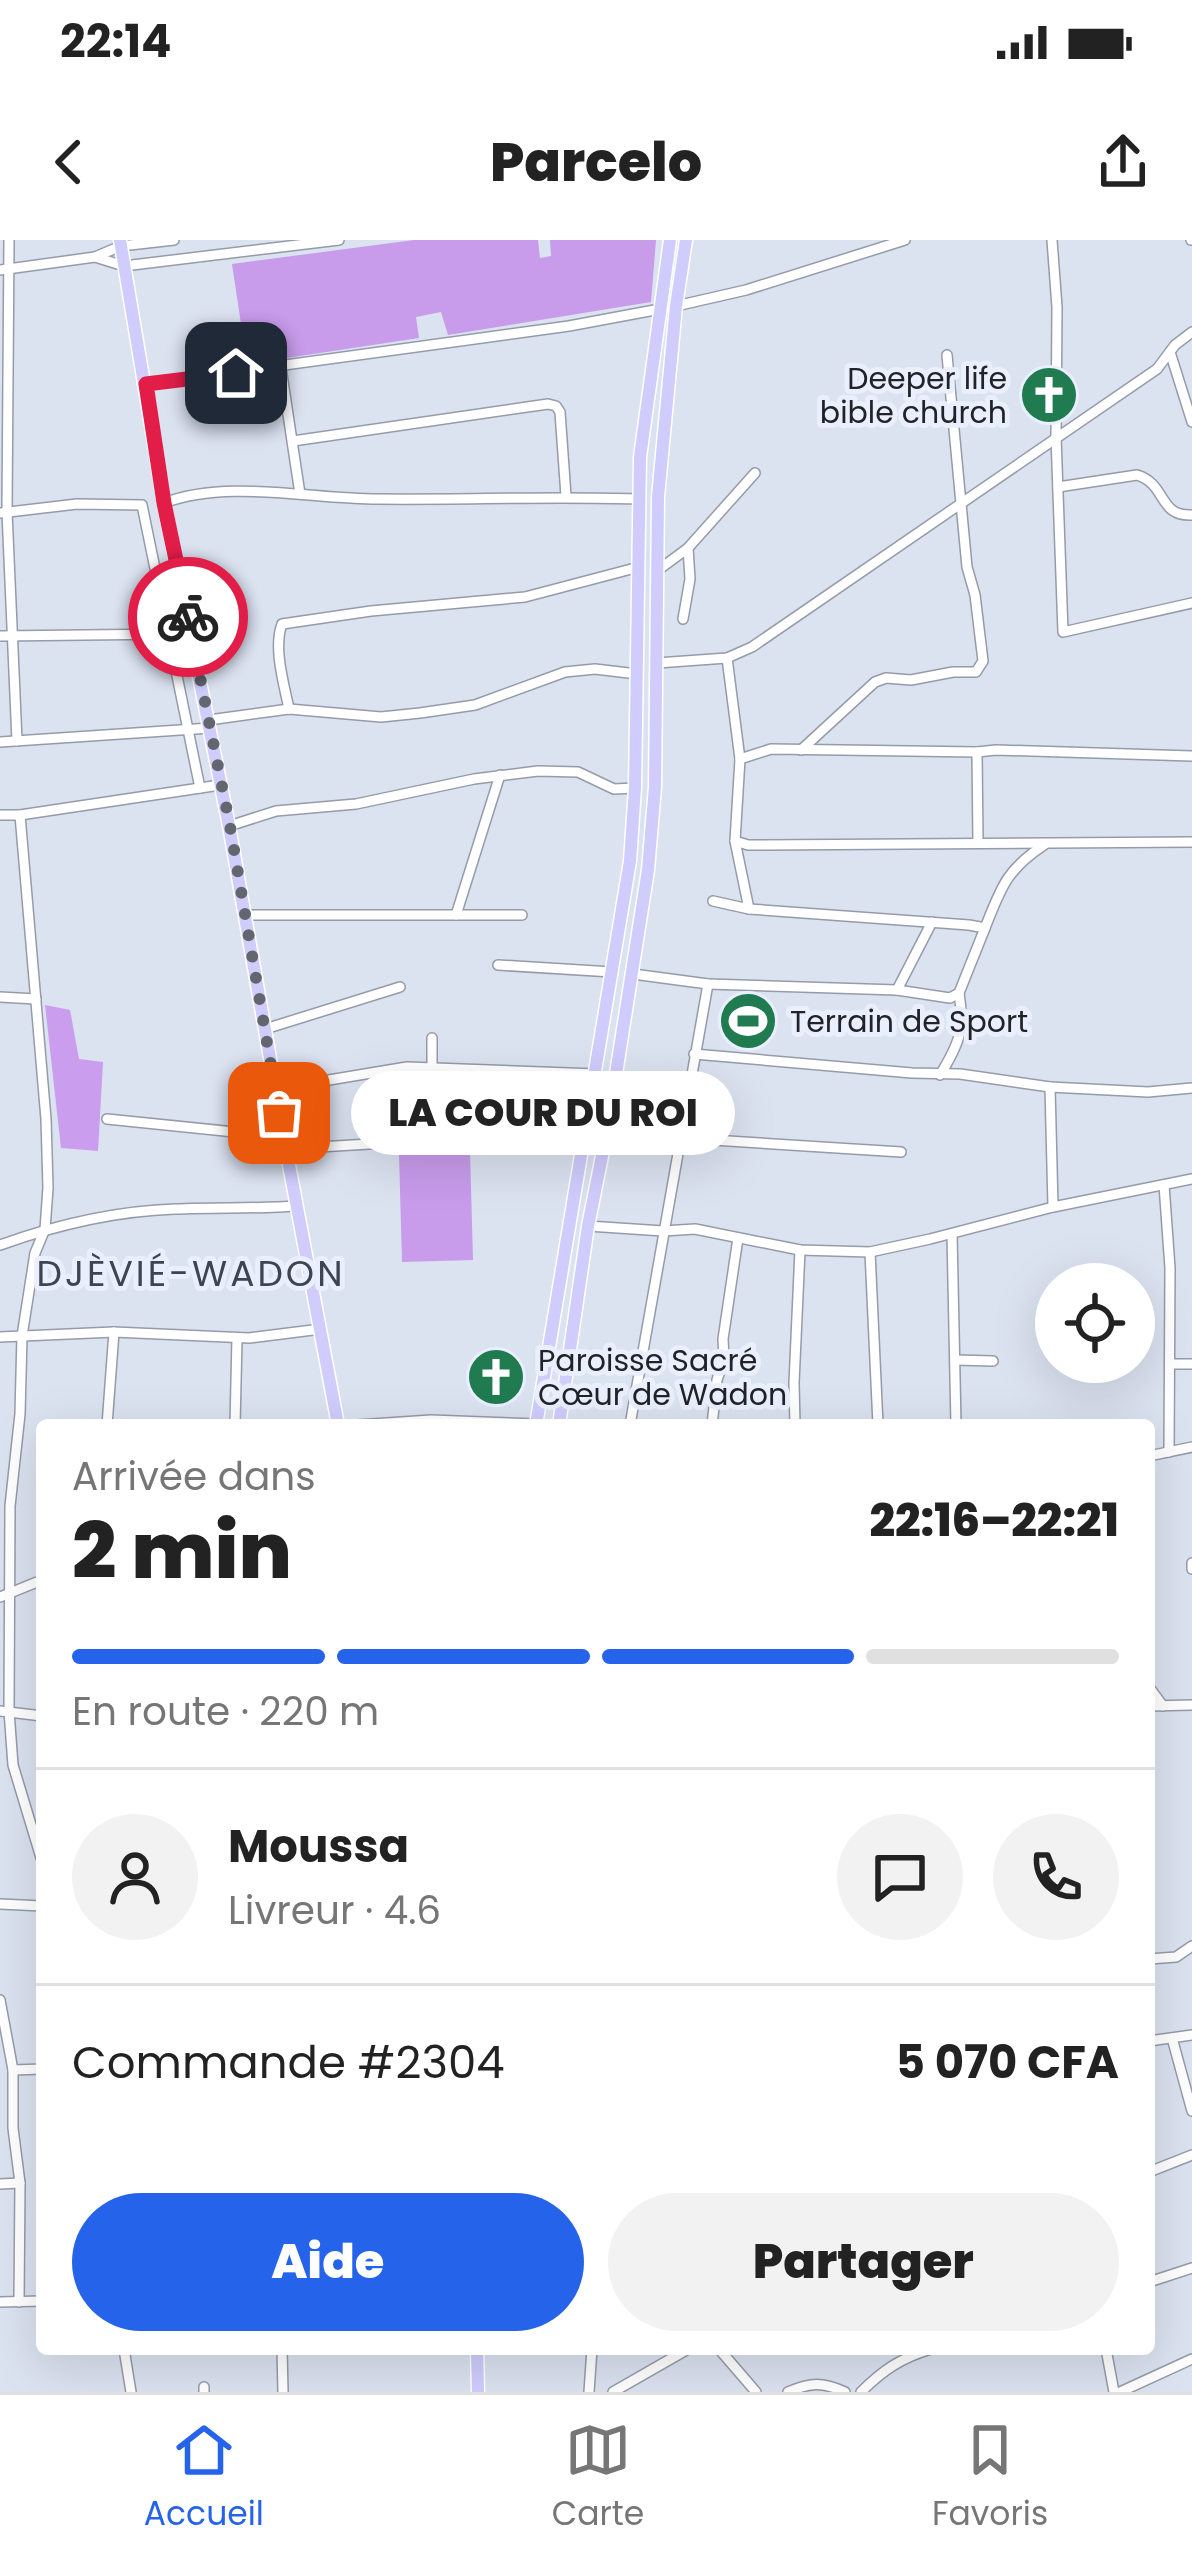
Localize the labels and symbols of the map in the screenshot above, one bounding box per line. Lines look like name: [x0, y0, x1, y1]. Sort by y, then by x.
pin: [185, 322, 287, 424]
place label: Deeper life bible church: [820, 357, 1007, 434]
church icon: Deeper life bible church: [1018, 364, 1080, 426]
courier: [128, 557, 248, 677]
sports icon: Terrain de Sport: [717, 990, 779, 1052]
place label: Terrain de Sport: [790, 1000, 1028, 1043]
pin: [228, 1062, 330, 1164]
callout: LA COUR DU ROI: [351, 1071, 735, 1155]
district label: DJÈVIÉ-WADON: [37, 1248, 345, 1299]
place label: Paroisse Sacré Cœur de Wadon: [538, 1339, 787, 1416]
church icon: Paroisse Sacré Cœur de Wadon: [465, 1346, 527, 1408]

